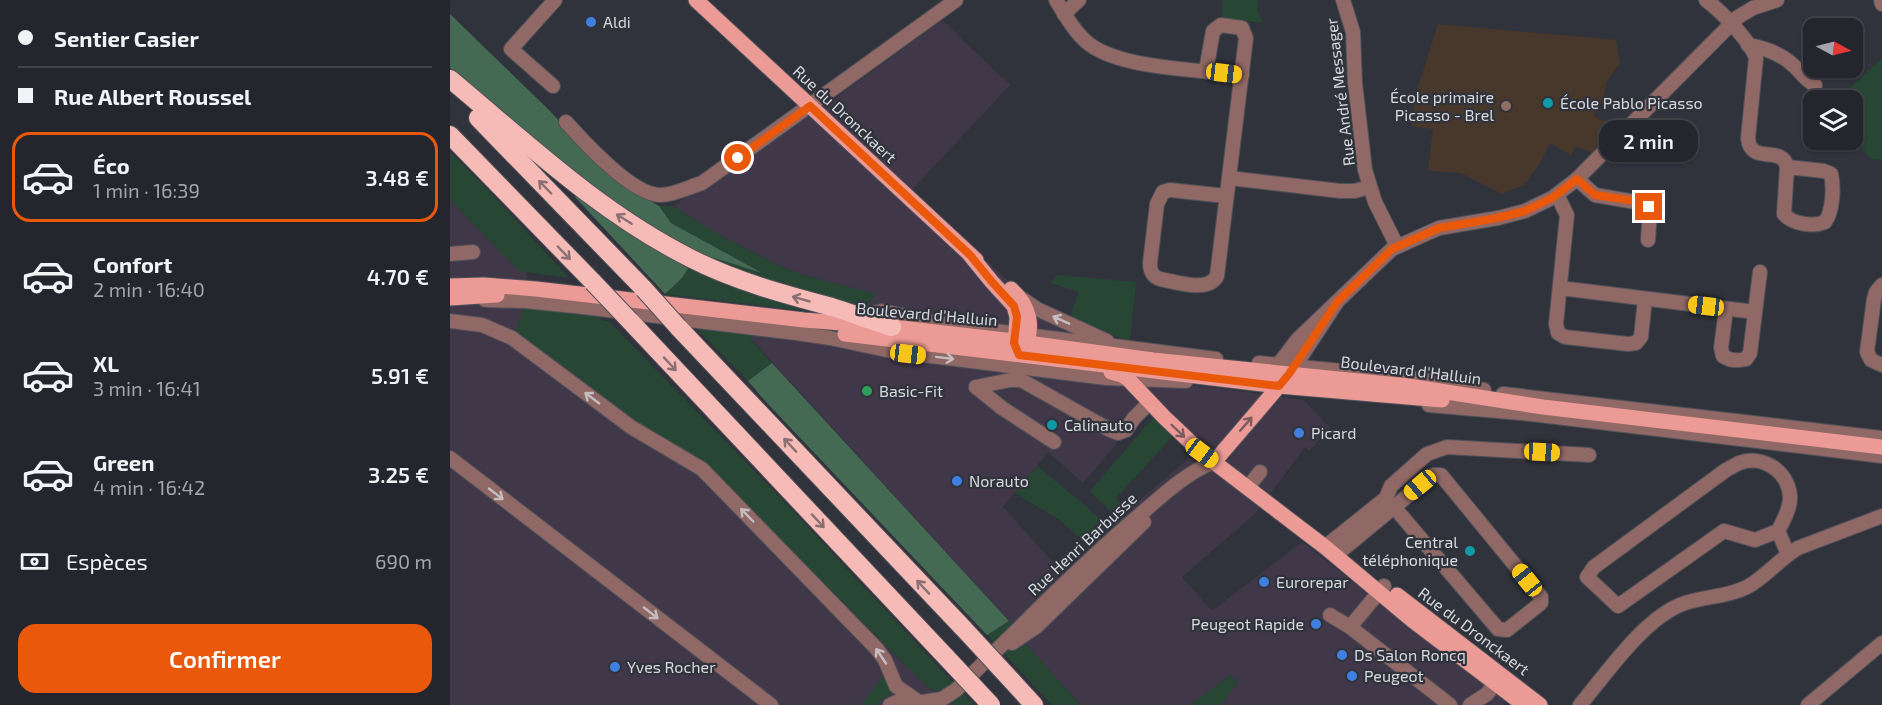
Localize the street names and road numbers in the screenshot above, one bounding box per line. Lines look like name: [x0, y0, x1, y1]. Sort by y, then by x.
street label: Rue André Messager: [1321, 16, 1358, 167]
street label: Rue du Dronckaert: [790, 61, 901, 166]
street label: Boulevard d'Halluin: [856, 298, 998, 329]
street label: Boulevard d'Halluin: [1340, 351, 1482, 388]
street label: Rue Henri Barbusse: [1023, 488, 1140, 599]
street label: Rue du Dronckaert: [1415, 583, 1534, 679]

